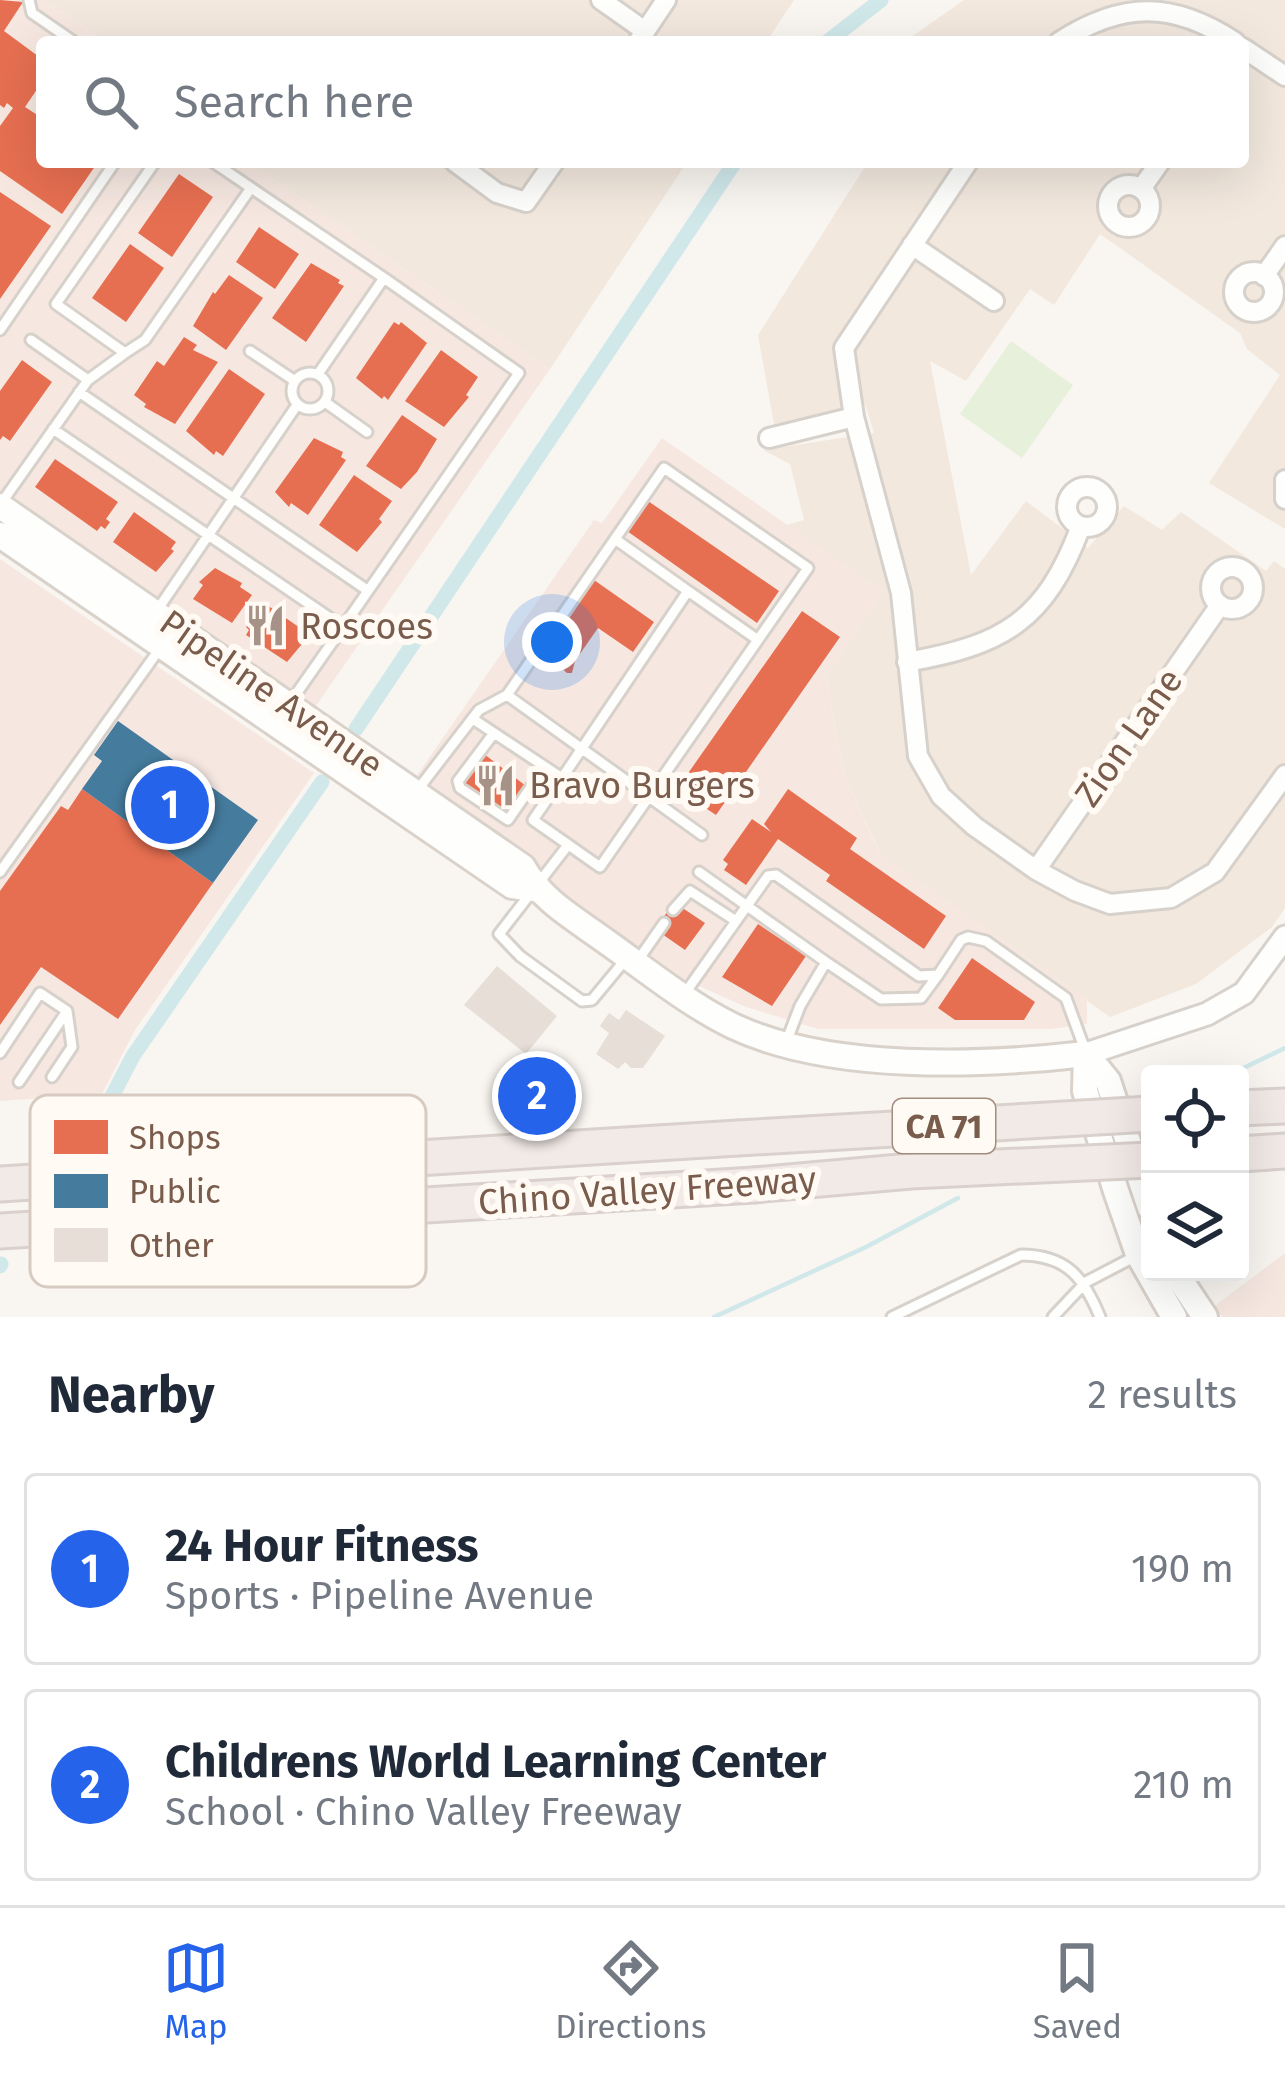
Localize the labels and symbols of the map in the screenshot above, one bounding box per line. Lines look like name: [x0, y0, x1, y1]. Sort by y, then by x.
street label: Pipeline Avenue: [151, 601, 392, 787]
restaurant icon: Roscoes: [243, 603, 289, 649]
place label: Roscoes: [300, 605, 433, 649]
your location: [522, 612, 582, 672]
street label: Zion Lane: [1065, 660, 1192, 815]
pin: 1: [131, 760, 209, 850]
restaurant icon: Bravo Burgers: [472, 762, 518, 808]
place label: Bravo Burgers: [529, 764, 755, 808]
pin: 2: [498, 1051, 576, 1141]
legend: [30, 1095, 426, 1287]
road number: CA 71: [893, 1099, 995, 1153]
text: Shops: [129, 1118, 221, 1158]
street label: Chino Valley Freeway: [477, 1157, 818, 1225]
text: Public: [129, 1172, 221, 1212]
text: Other: [129, 1226, 214, 1266]

